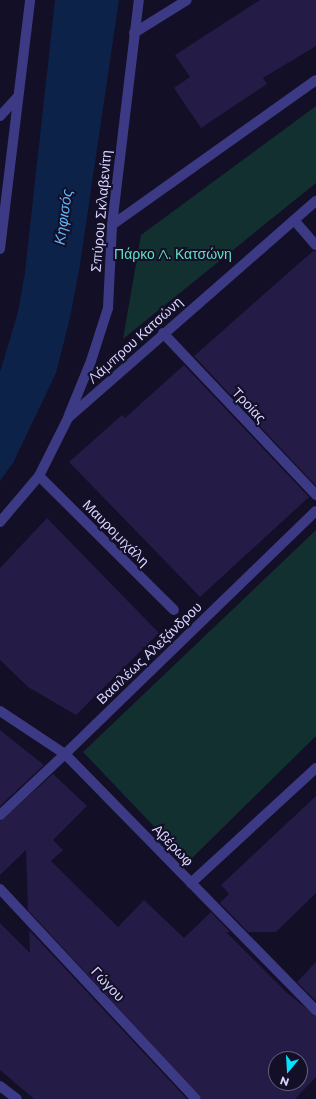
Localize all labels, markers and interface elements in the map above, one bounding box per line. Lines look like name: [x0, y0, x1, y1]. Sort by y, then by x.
street label: Σπύρου Σκλαβενίτη: [87, 149, 115, 273]
water label: Κηφισός: [50, 188, 76, 246]
park label: Πάρκο Λ. Κατσώνη: [114, 246, 232, 262]
street label: Λάμπρου Κατσώνη: [84, 293, 186, 387]
street label: Τροίας: [228, 384, 270, 426]
street label: Μαυρομιχάλη: [79, 496, 153, 570]
street label: Βασιλέως Αλεξάνδρου: [93, 598, 205, 708]
street label: Αβέρωφ: [149, 821, 197, 869]
street label: Γώγου: [88, 963, 128, 1005]
north arrow: [268, 1051, 308, 1091]
text: N: [278, 1073, 291, 1089]

